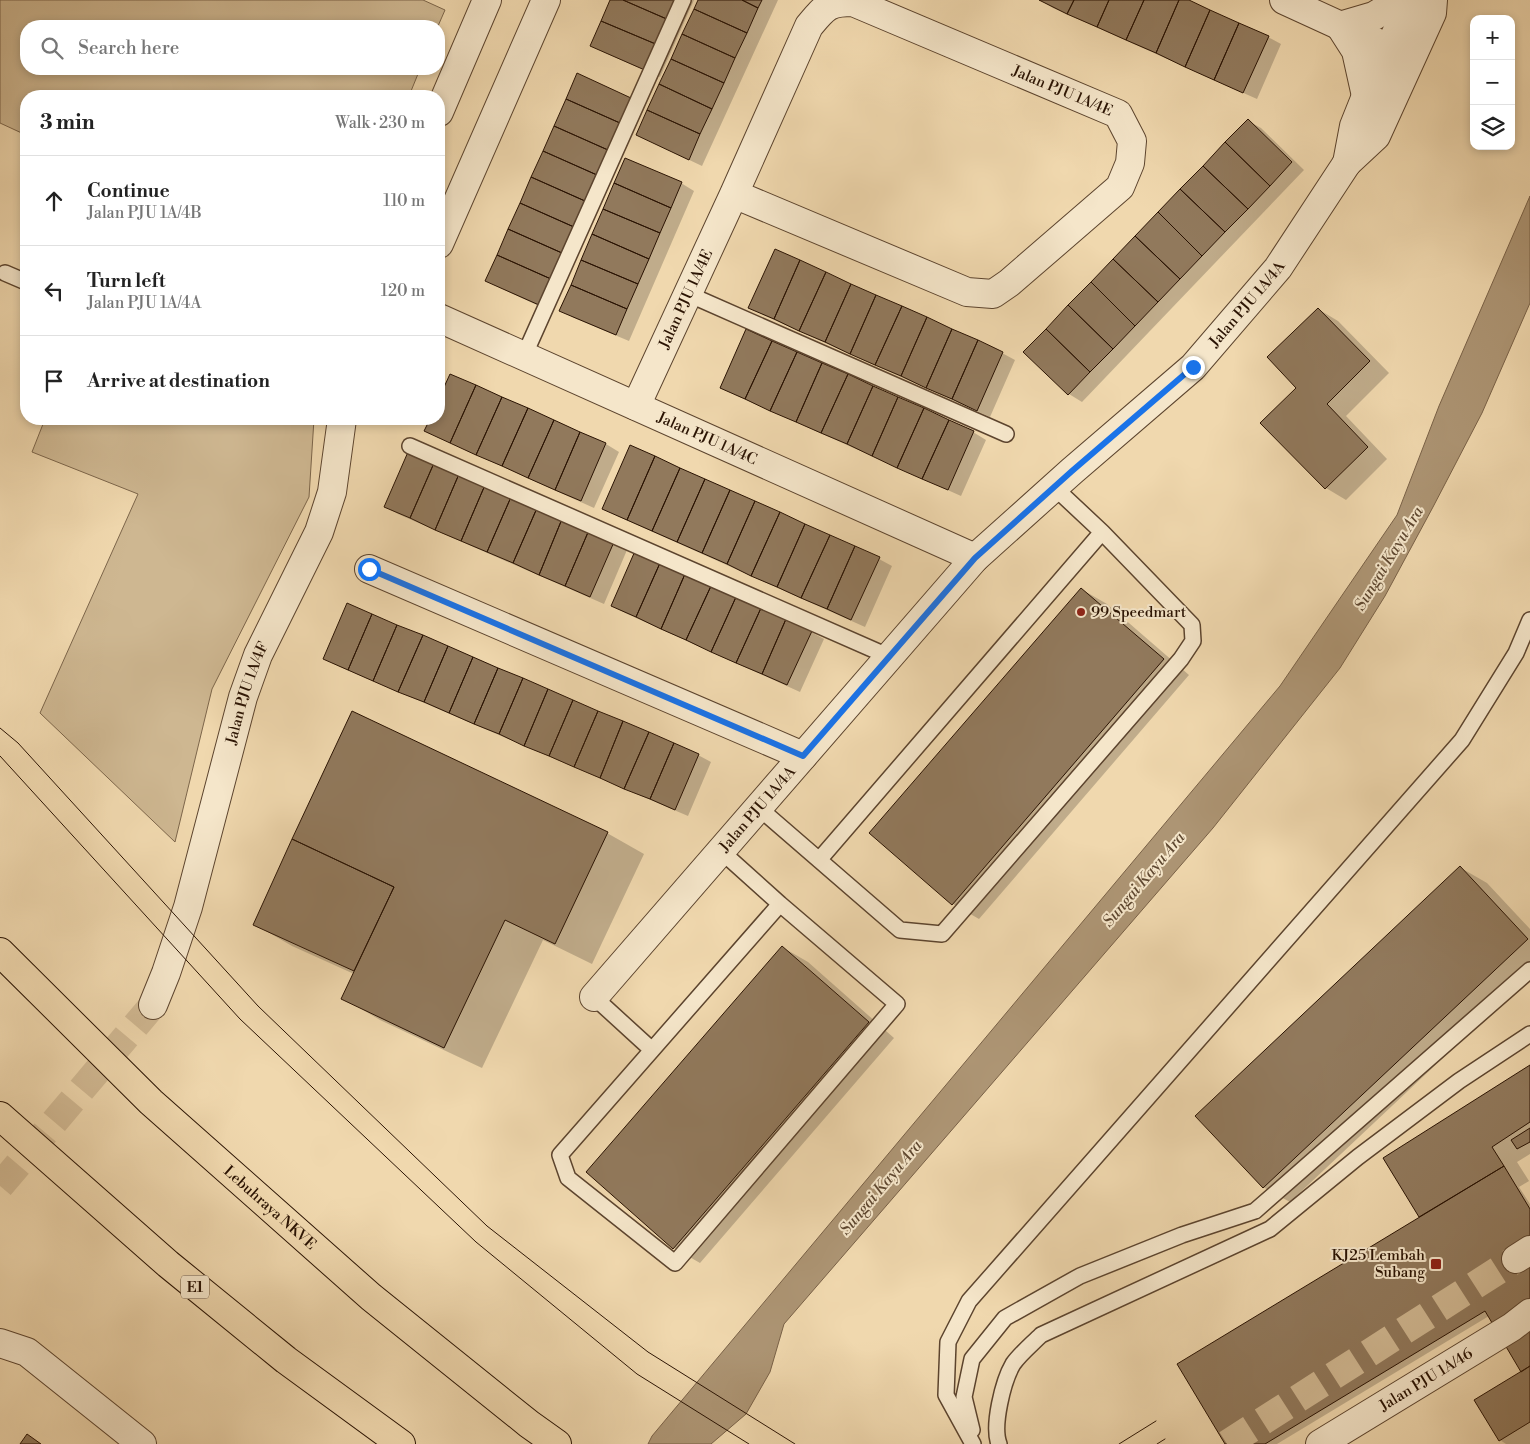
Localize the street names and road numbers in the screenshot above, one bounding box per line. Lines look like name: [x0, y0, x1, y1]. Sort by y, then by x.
street label: Jalan PJU 1A/4E: [1008, 61, 1116, 121]
street label: Jalan PJU 1A/4E: [654, 246, 717, 353]
street label: Jalan PJU 1A/4A: [1205, 257, 1290, 352]
street label: Jalan PJU 1A/4C: [653, 408, 760, 469]
street label: Jalan PJU 1A/4F: [222, 639, 273, 748]
street label: Jalan PJU 1A/4A: [715, 762, 800, 857]
street label: Lebuhraya NKVE: [220, 1162, 320, 1254]
road number: E1: [181, 1275, 209, 1298]
street label: Jalan PJU 1A/46: [1375, 1344, 1476, 1416]

